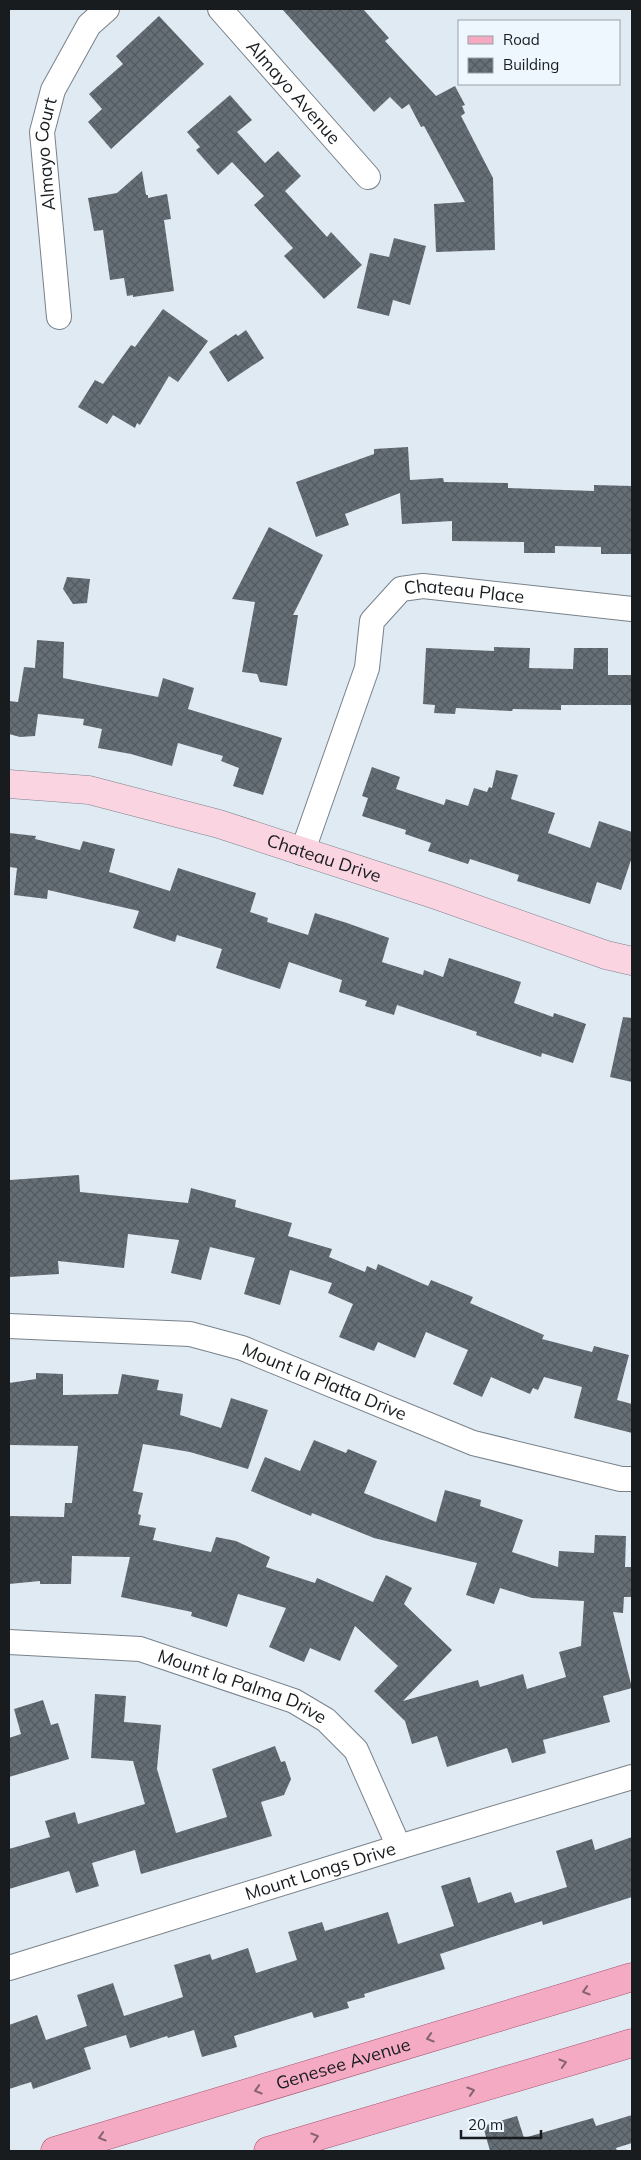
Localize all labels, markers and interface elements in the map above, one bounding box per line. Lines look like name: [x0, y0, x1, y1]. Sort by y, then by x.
legend: [458, 20, 621, 85]
text: Road: [503, 30, 540, 49]
street label: Almayo Avenue: [242, 35, 346, 149]
text: Building: [503, 55, 559, 74]
street label: Almayo Court: [30, 95, 62, 212]
street label: Chateau Place: [402, 574, 525, 608]
street label: Chateau Drive: [264, 828, 384, 887]
street label: Mount la Platta Drive: [239, 1337, 410, 1425]
street label: Mount la Palma Drive: [155, 1644, 331, 1729]
street label: Mount Longs Drive: [242, 1837, 398, 1905]
one-way arrow: [582, 1985, 590, 1995]
street label: Genesee Avenue: [273, 2032, 413, 2095]
one-way arrow: [426, 2032, 435, 2042]
one-way arrow: [558, 2059, 566, 2069]
one-way arrow: [254, 2084, 262, 2094]
one-way arrow: [466, 2086, 474, 2096]
scale bar: [461, 2108, 541, 2140]
text: 20 m: [468, 2115, 503, 2134]
one-way arrow: [98, 2131, 107, 2141]
one-way arrow: [310, 2133, 319, 2143]

